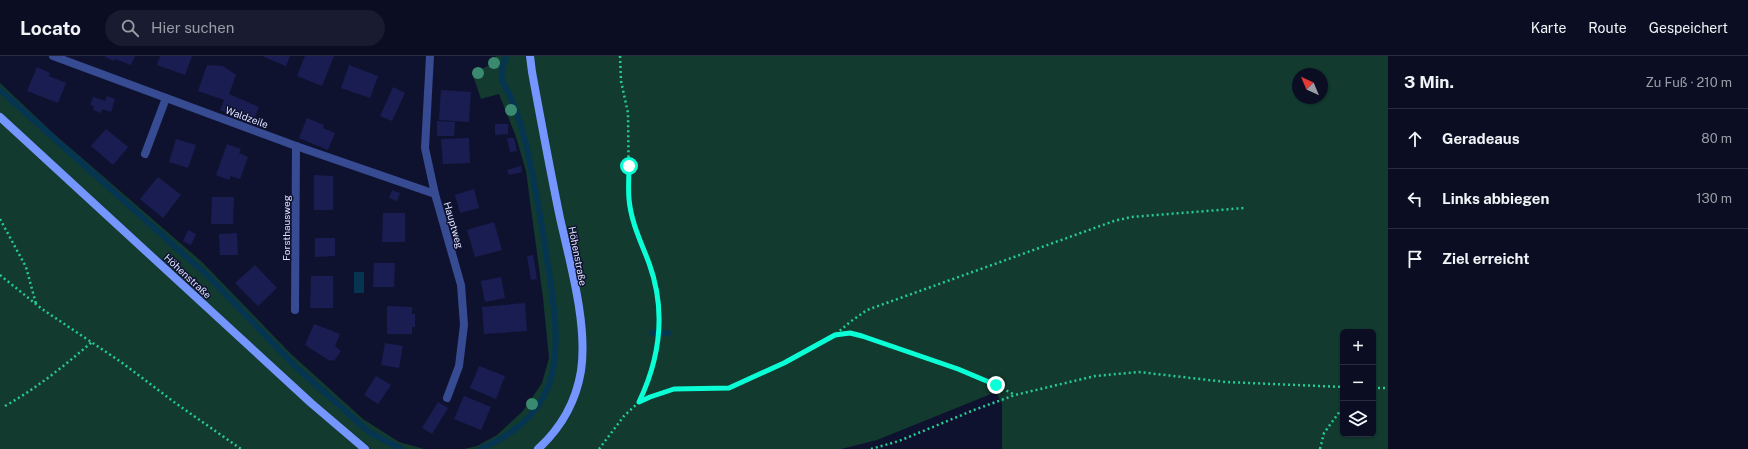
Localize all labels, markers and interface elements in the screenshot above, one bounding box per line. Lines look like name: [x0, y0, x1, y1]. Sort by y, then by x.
search box: [105, 10, 385, 46]
text: Locato: [20, 17, 81, 39]
icon: search: [119, 17, 141, 39]
text: Hier suchen: [151, 19, 234, 36]
text: Karte: [1531, 20, 1566, 36]
text: Route: [1588, 20, 1627, 36]
text: Gespeichert: [1649, 20, 1728, 36]
north arrow: [1292, 68, 1328, 104]
text: 3 Min.: [1404, 72, 1454, 92]
text: Zu Fuß · 210 m: [1646, 75, 1732, 90]
street label: Waldzeile: [224, 104, 270, 130]
icon: ahead: [1404, 128, 1426, 150]
text: Geradeaus: [1442, 130, 1520, 147]
text: 80 m: [1701, 131, 1732, 146]
route start: [620, 157, 638, 175]
icon: left: [1404, 188, 1426, 210]
text: Links abbiegen: [1442, 190, 1549, 207]
text: 130 m: [1696, 191, 1732, 206]
street label: Forsthausweg: [280, 195, 292, 261]
street label: Hauptweg: [442, 200, 466, 250]
street label: Höhenstraße: [566, 225, 590, 287]
icon: arrive: [1404, 248, 1426, 270]
text: Ziel erreicht: [1442, 250, 1529, 267]
street label: Höhenstraße: [162, 251, 214, 301]
map controls: [1340, 329, 1376, 437]
button: +: [1340, 329, 1376, 365]
button: −: [1340, 365, 1376, 401]
route end: [987, 376, 1005, 394]
button: layers: [1340, 401, 1376, 437]

